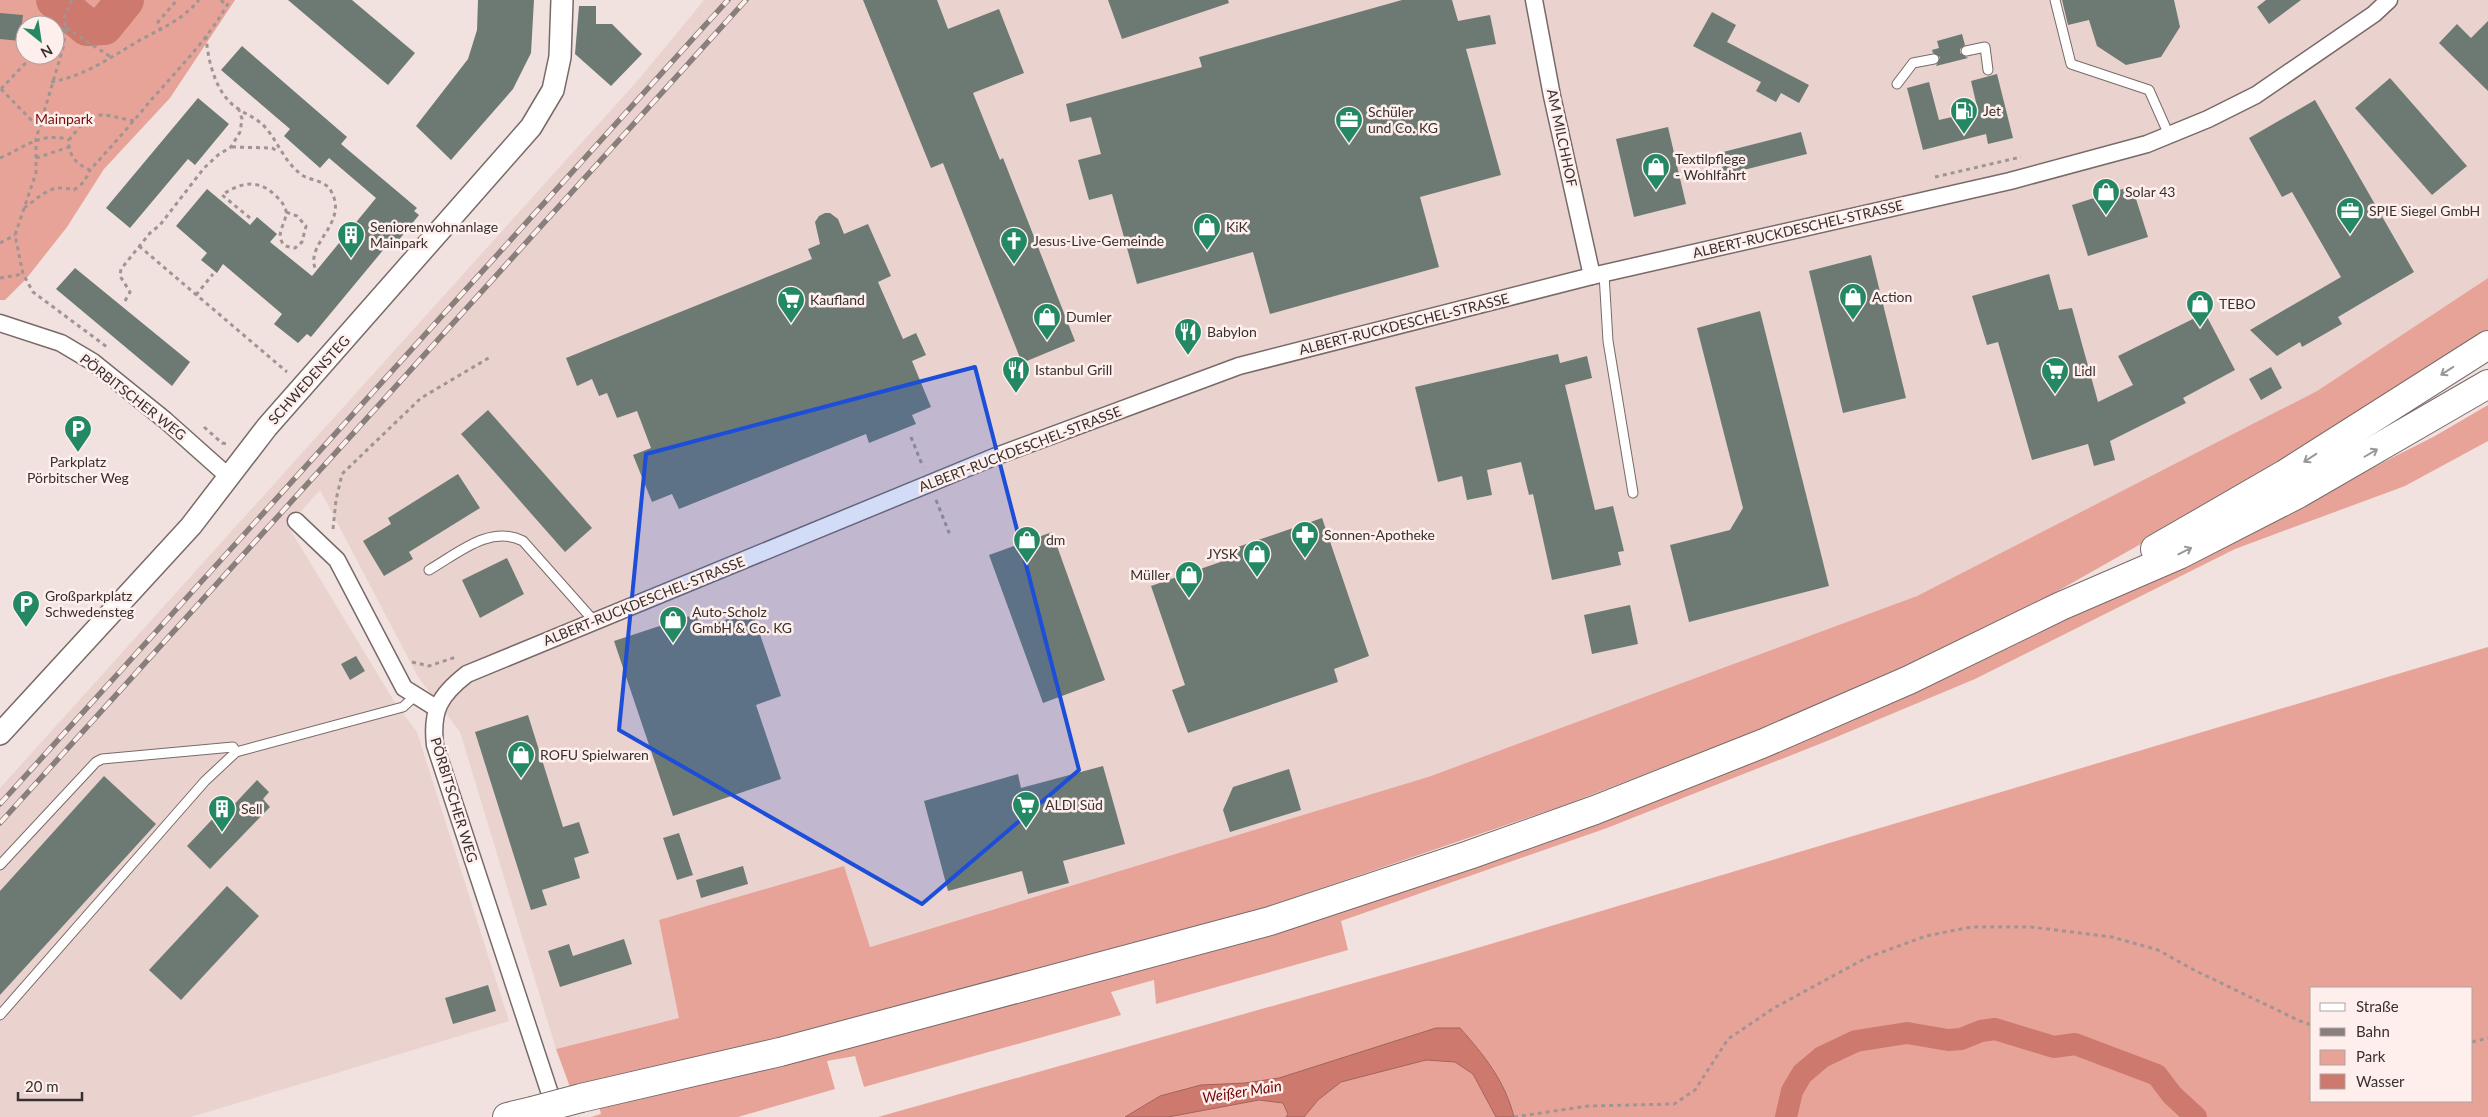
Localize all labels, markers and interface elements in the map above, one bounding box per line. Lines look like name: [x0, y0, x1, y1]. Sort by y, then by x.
north arrow: [15, 15, 65, 65]
text: N: [38, 42, 56, 62]
street label: AM MILCHHOF: [1544, 87, 1581, 188]
fuel station icon: Jet: [1949, 96, 1979, 135]
place label: Jet: [1983, 102, 2001, 119]
place label: Schüler und Co. KG: [1368, 103, 1438, 136]
office icon: Schüler und Co. KG: [1334, 105, 1364, 144]
park label: Mainpark: [35, 110, 94, 127]
place label: Textilpflege - Wohlfahrt: [1675, 150, 1746, 183]
shop icon: Textilpflege - Wohlfahrt: [1641, 152, 1671, 191]
shop icon: Solar 43: [2091, 177, 2121, 216]
place label: Solar 43: [2125, 183, 2175, 200]
street label: ALBERT-RUCKDESCHEL-STRASSE: [1691, 196, 1905, 261]
office icon: SPIE Siegel GmbH: [2335, 196, 2365, 235]
place label: SPIE Siegel GmbH: [2369, 202, 2480, 219]
shop icon: KiK: [1192, 212, 1222, 251]
place label: Seniorenwohnanlage Mainpark: [370, 218, 498, 251]
place label: KiK: [1226, 218, 1249, 235]
building icon: Seniorenwohnanlage Mainpark: [336, 220, 366, 259]
church icon: Jesus-Live-Gemeinde: [999, 226, 1029, 265]
place label: Jesus-Live-Gemeinde: [1033, 232, 1164, 249]
shop icon: Action: [1838, 282, 1868, 321]
supermarket icon: Kaufland: [776, 285, 806, 324]
place label: Action: [1872, 288, 1912, 305]
street label: ALBERT-RUCKDESCHEL-STRASSE: [1297, 289, 1511, 358]
shop icon: TEBO: [2185, 289, 2215, 328]
place label: Kaufland: [810, 291, 865, 308]
place label: TEBO: [2219, 295, 2256, 312]
shop icon: Dumler: [1032, 302, 1062, 341]
place label: Dumler: [1066, 308, 1112, 325]
restaurant icon: Babylon: [1173, 317, 1203, 356]
place label: Babylon: [1207, 323, 1257, 340]
street label: SCHWEDENSTEG: [264, 332, 353, 428]
street label: PÖRBITSCHER WEG: [77, 350, 190, 443]
restaurant icon: Istanbul Grill: [1001, 355, 1031, 394]
supermarket icon: Lidl: [2040, 356, 2070, 395]
place label: Istanbul Grill: [1035, 361, 1112, 378]
place label: Lidl: [2074, 362, 2096, 379]
one-way arrow: [2440, 366, 2454, 376]
street label: ALBERT-RUCKDESCHEL-STRASSE: [916, 402, 1124, 495]
parking icon: Parkplatz Pörbitscher Weg: [63, 414, 93, 453]
one-way arrow: [2363, 447, 2377, 457]
place label: Parkplatz Pörbitscher Weg: [27, 453, 129, 486]
one-way arrow: [2303, 453, 2317, 464]
pharmacy icon: Sonnen-Apotheke: [1290, 520, 1320, 559]
shop icon: dm: [1012, 525, 1042, 564]
place label: Sonnen-Apotheke: [1324, 526, 1435, 543]
place label: dm: [1046, 531, 1065, 548]
shop icon: JYSK: [1242, 539, 1272, 578]
place label: JYSK: [1207, 545, 1239, 562]
one-way arrow: [2178, 546, 2193, 556]
street label: ALBERT-RUCKDESCHEL-STRASSE: [541, 552, 747, 649]
shop icon: Müller: [1174, 560, 1204, 599]
place label: Müller: [1130, 566, 1170, 583]
place label: Großparkplatz Schwedensteg: [45, 587, 134, 620]
parking icon: Großparkplatz Schwedensteg: [11, 589, 41, 628]
place label: Auto-Scholz GmbH & Co. KG: [692, 603, 792, 636]
shop icon: Auto-Scholz GmbH & Co. KG: [658, 605, 688, 644]
street label: PÖRBITSCHER WEG: [427, 735, 482, 865]
shop icon: ROFU Spielwaren: [506, 740, 536, 779]
place label: ROFU Spielwaren: [540, 746, 649, 763]
supermarket icon: ALDI Süd: [1011, 790, 1041, 829]
building icon: Sell: [207, 794, 237, 833]
place label: ALDI Süd: [1045, 796, 1103, 813]
place label: Sell: [241, 800, 263, 817]
legend: [2310, 987, 2473, 1102]
text: Straße: [2356, 997, 2399, 1015]
text: Bahn: [2356, 1022, 2390, 1040]
text: Park: [2356, 1047, 2386, 1065]
scale bar: [18, 1070, 81, 1102]
text: Wasser: [2356, 1072, 2405, 1090]
water label: Weißer Main: [1201, 1076, 1283, 1106]
text: 20 m: [25, 1077, 59, 1095]

